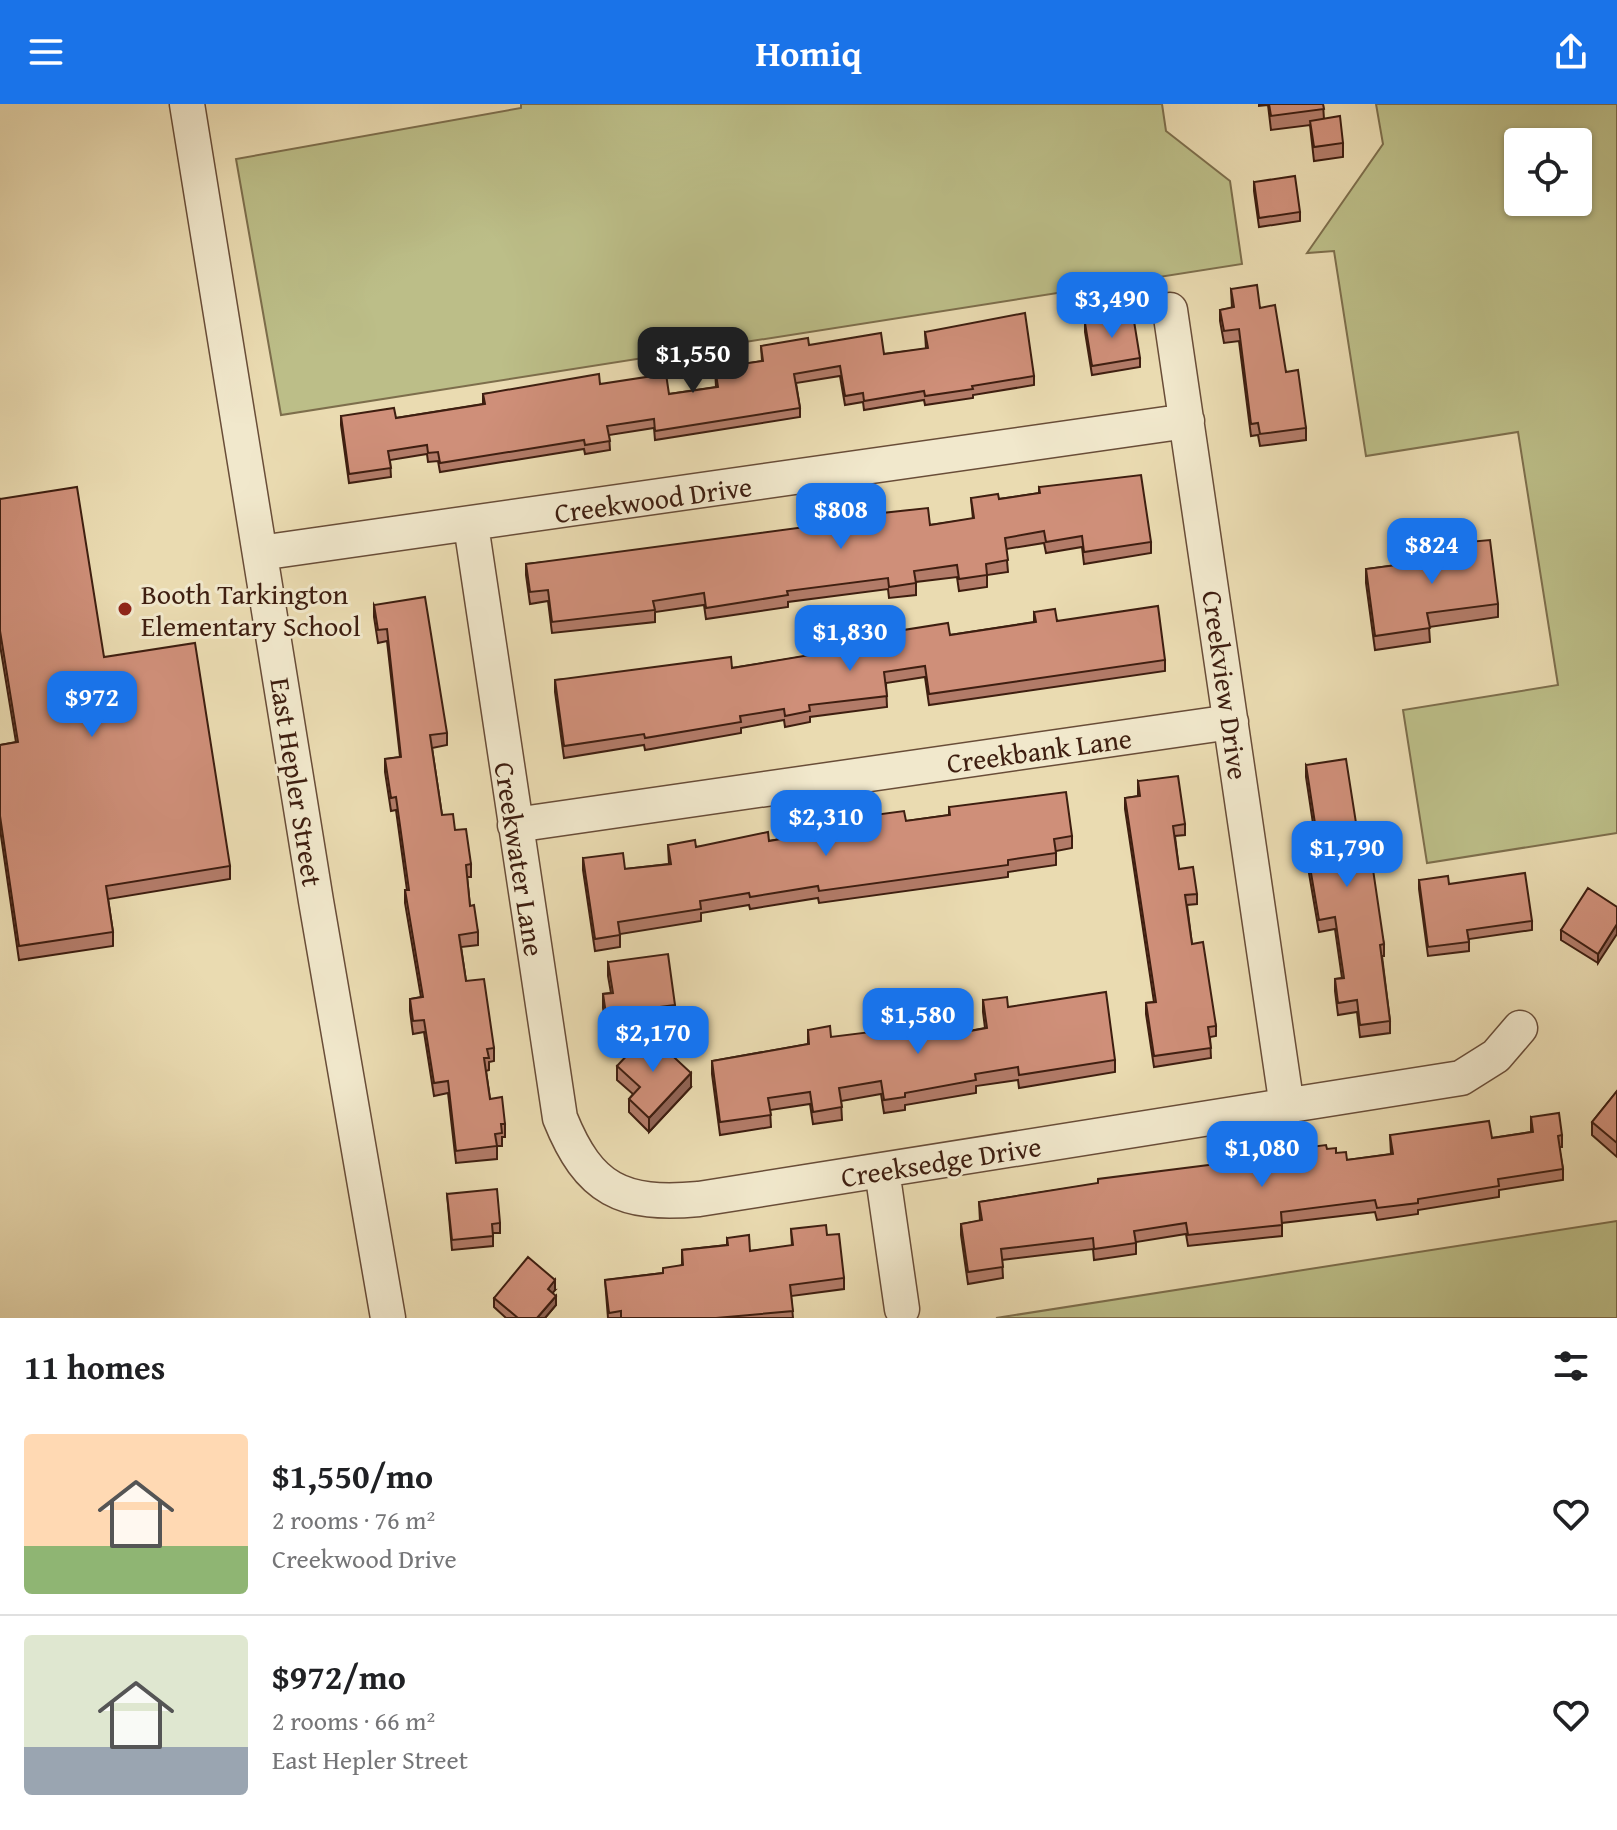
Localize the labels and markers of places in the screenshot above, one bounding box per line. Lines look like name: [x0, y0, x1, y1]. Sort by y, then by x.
pin: $3,490: [1047, 272, 1177, 340]
pin: $1,550: [628, 327, 758, 395]
pin: $808: [794, 483, 888, 551]
pin: $824: [1385, 518, 1479, 586]
place label: Booth Tarkington Elementary School: [141, 573, 361, 646]
marker: Booth Tarkington Elementary School: [116, 600, 134, 618]
pin: $1,830: [785, 605, 915, 673]
pin: $972: [45, 671, 139, 739]
pin: $2,310: [761, 790, 891, 858]
pin: $1,790: [1282, 821, 1412, 889]
pin: $1,580: [853, 988, 983, 1056]
pin: $2,170: [588, 1006, 718, 1074]
pin: $1,080: [1197, 1121, 1327, 1189]

